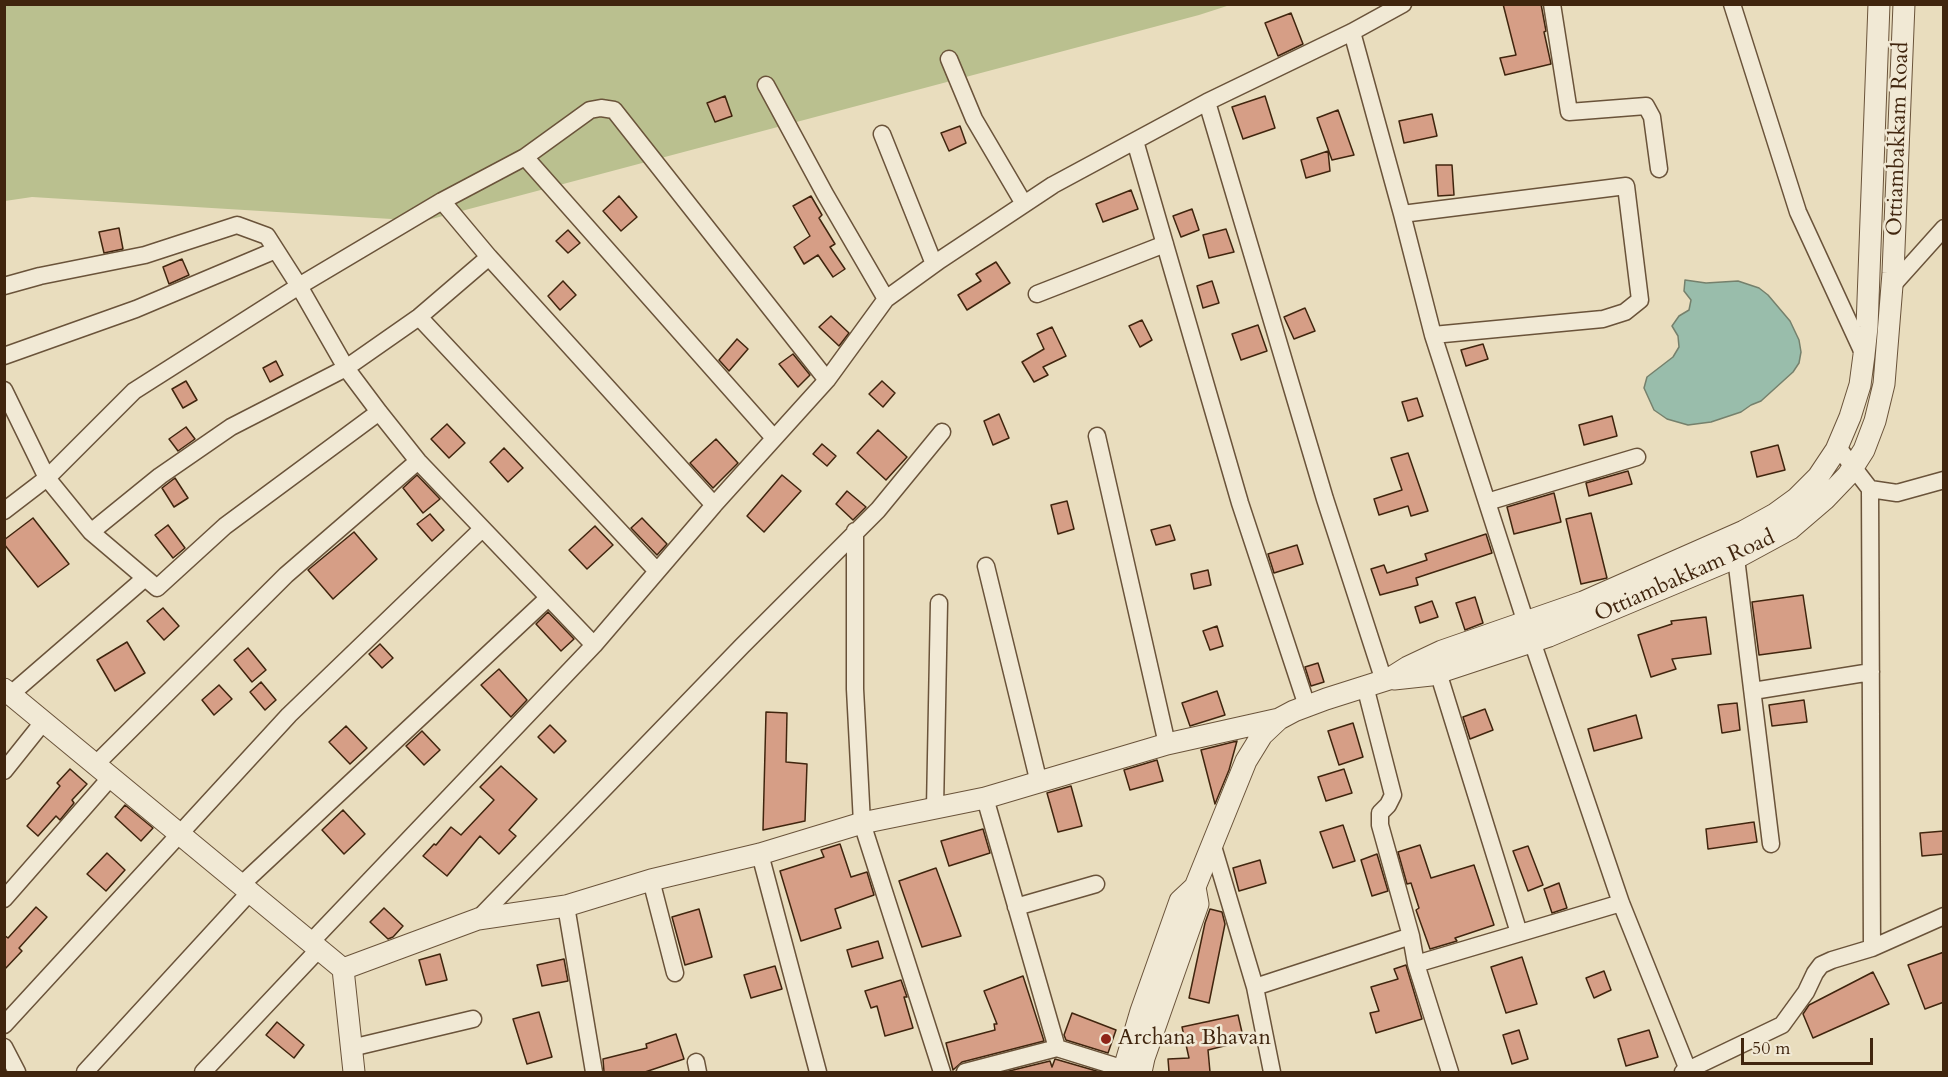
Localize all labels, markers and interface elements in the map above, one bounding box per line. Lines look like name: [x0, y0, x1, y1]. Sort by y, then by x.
street label: Ottiambakkam Road: [1882, 41, 1916, 237]
street label: Ottiambakkam Road: [1591, 525, 1779, 629]
place label: Archana Bhavan: [1118, 1026, 1271, 1052]
scale bar: [1744, 1026, 1876, 1064]
marker: Archana Bhavan: [1099, 1032, 1113, 1046]
text: 50 m: [1752, 1036, 1791, 1061]

